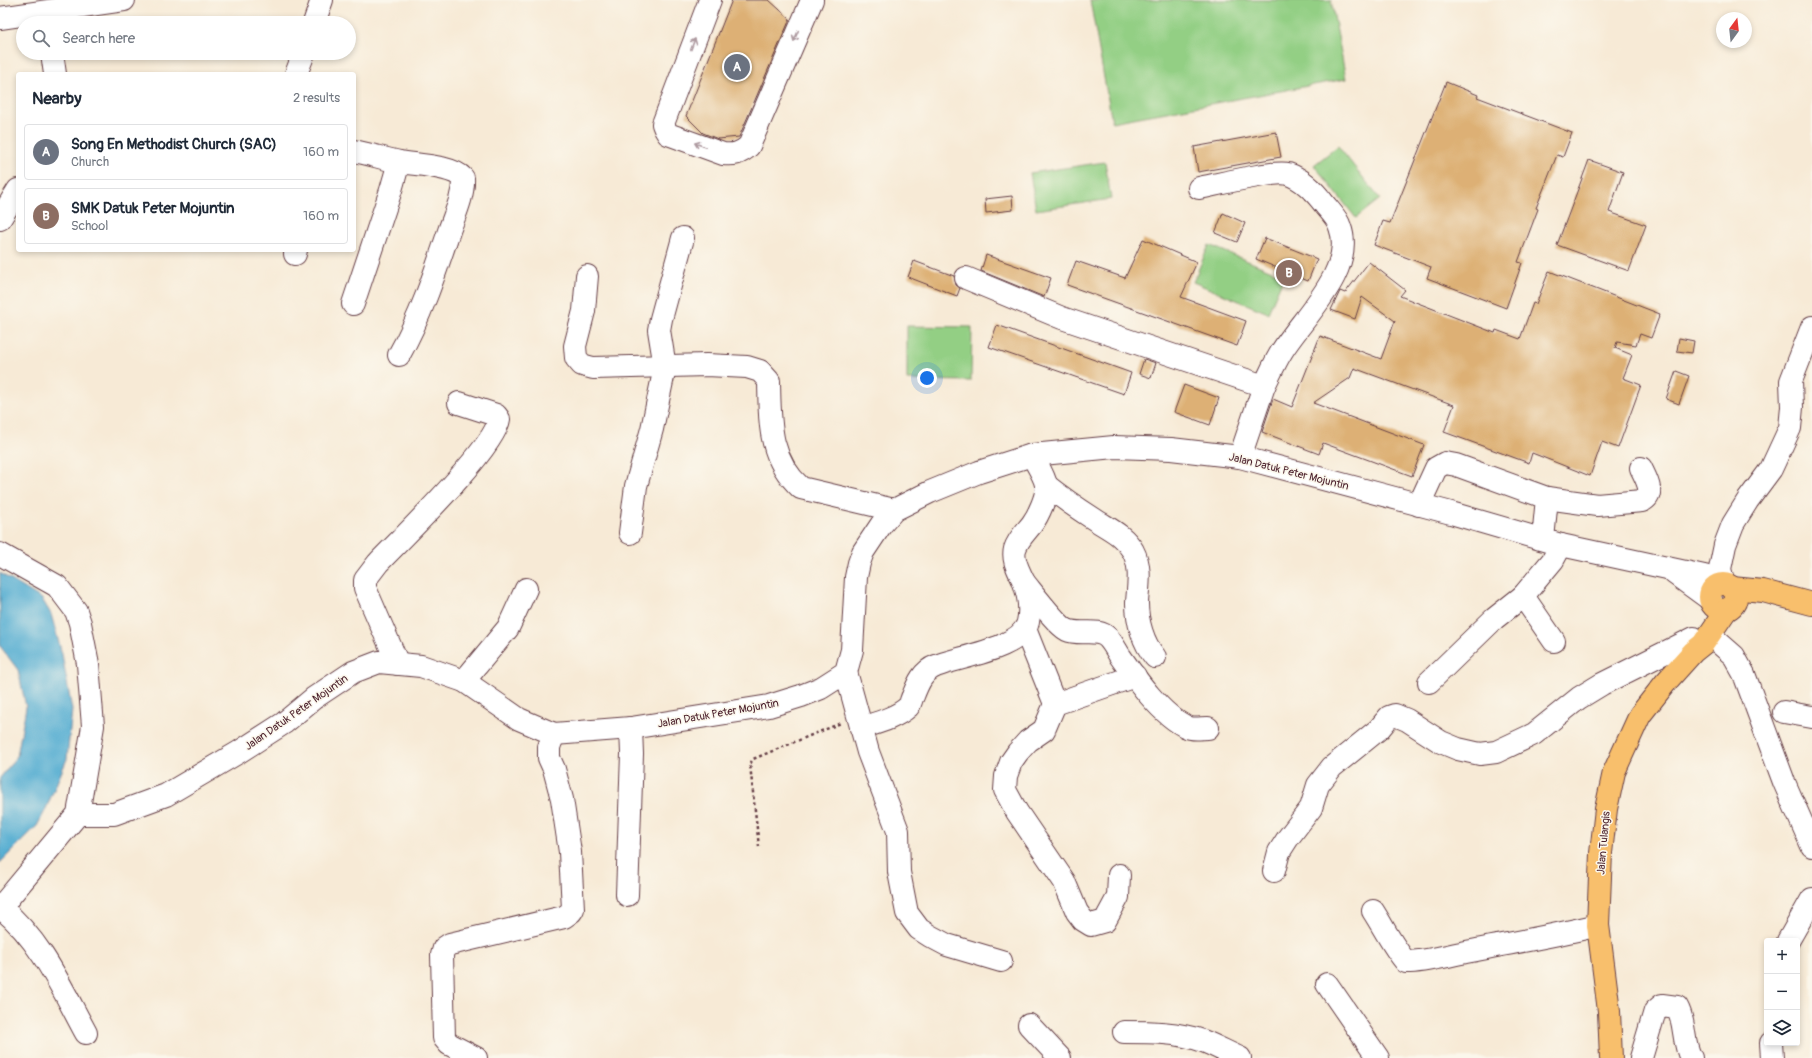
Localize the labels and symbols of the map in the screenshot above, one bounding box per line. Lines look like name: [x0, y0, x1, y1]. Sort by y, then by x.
north arrow: [1716, 12, 1752, 48]
one-way arrow: [792, 29, 800, 41]
one-way arrow: [689, 39, 697, 51]
pin: A: [724, 52, 750, 82]
one-way arrow: [694, 141, 706, 149]
pin: B: [1276, 258, 1302, 288]
your location: [917, 368, 937, 388]
street label: Jalan Datuk Peter Mojuntin: [1228, 450, 1350, 493]
street label: Jalan Datuk Peter Mojuntin: [242, 672, 350, 753]
street label: Jalan Datuk Peter Mojuntin: [656, 696, 780, 731]
street label: Jalan Tulangis: [1594, 811, 1613, 875]

